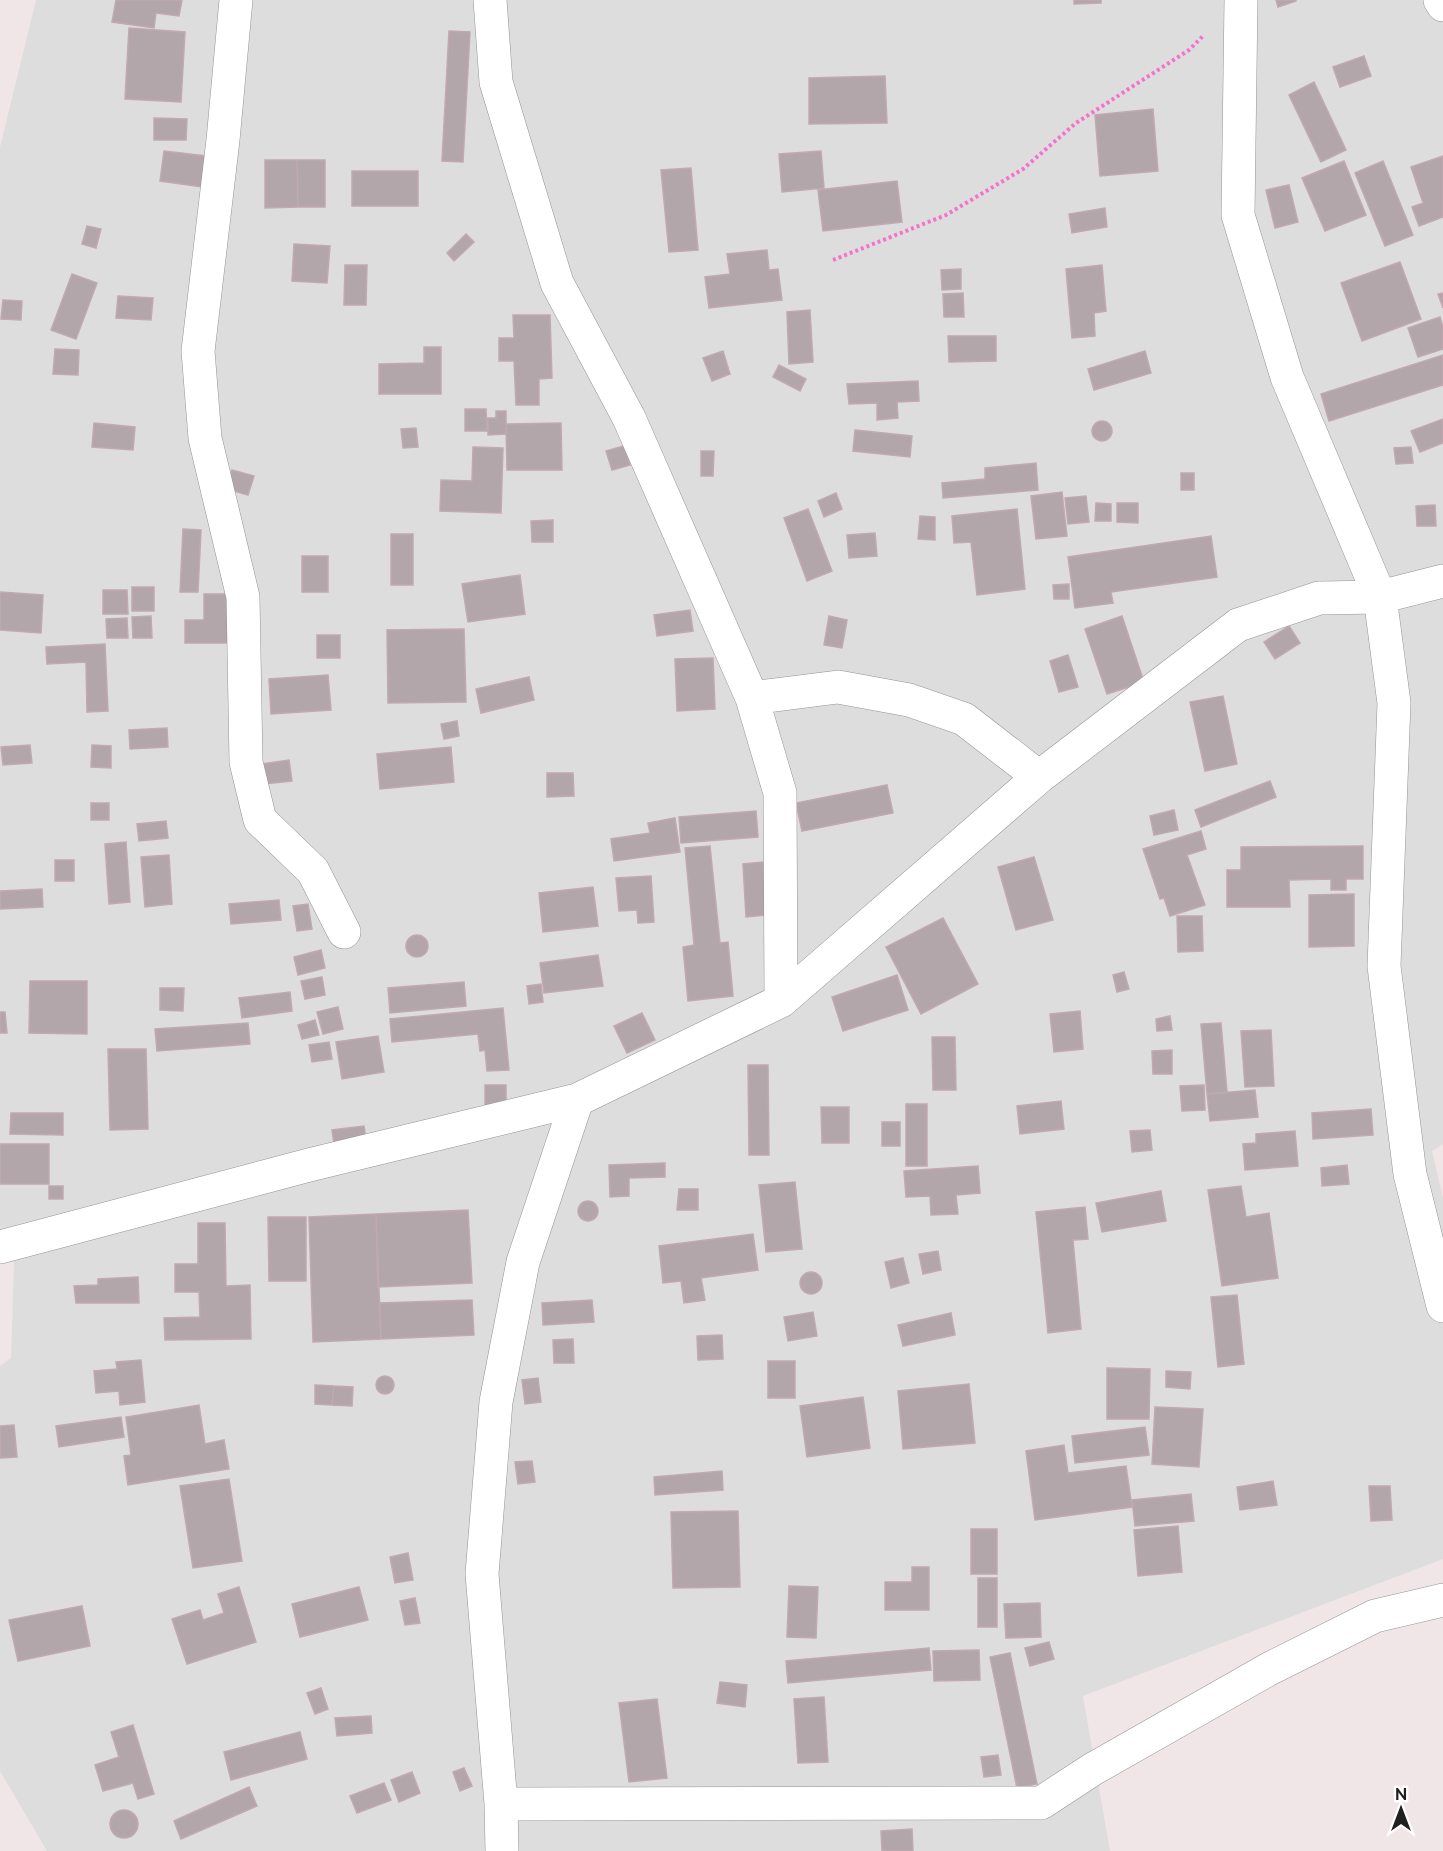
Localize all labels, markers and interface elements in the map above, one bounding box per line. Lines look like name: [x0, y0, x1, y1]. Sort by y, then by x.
north arrow: [1371, 1779, 1431, 1839]
text: N: [1395, 1785, 1407, 1804]

